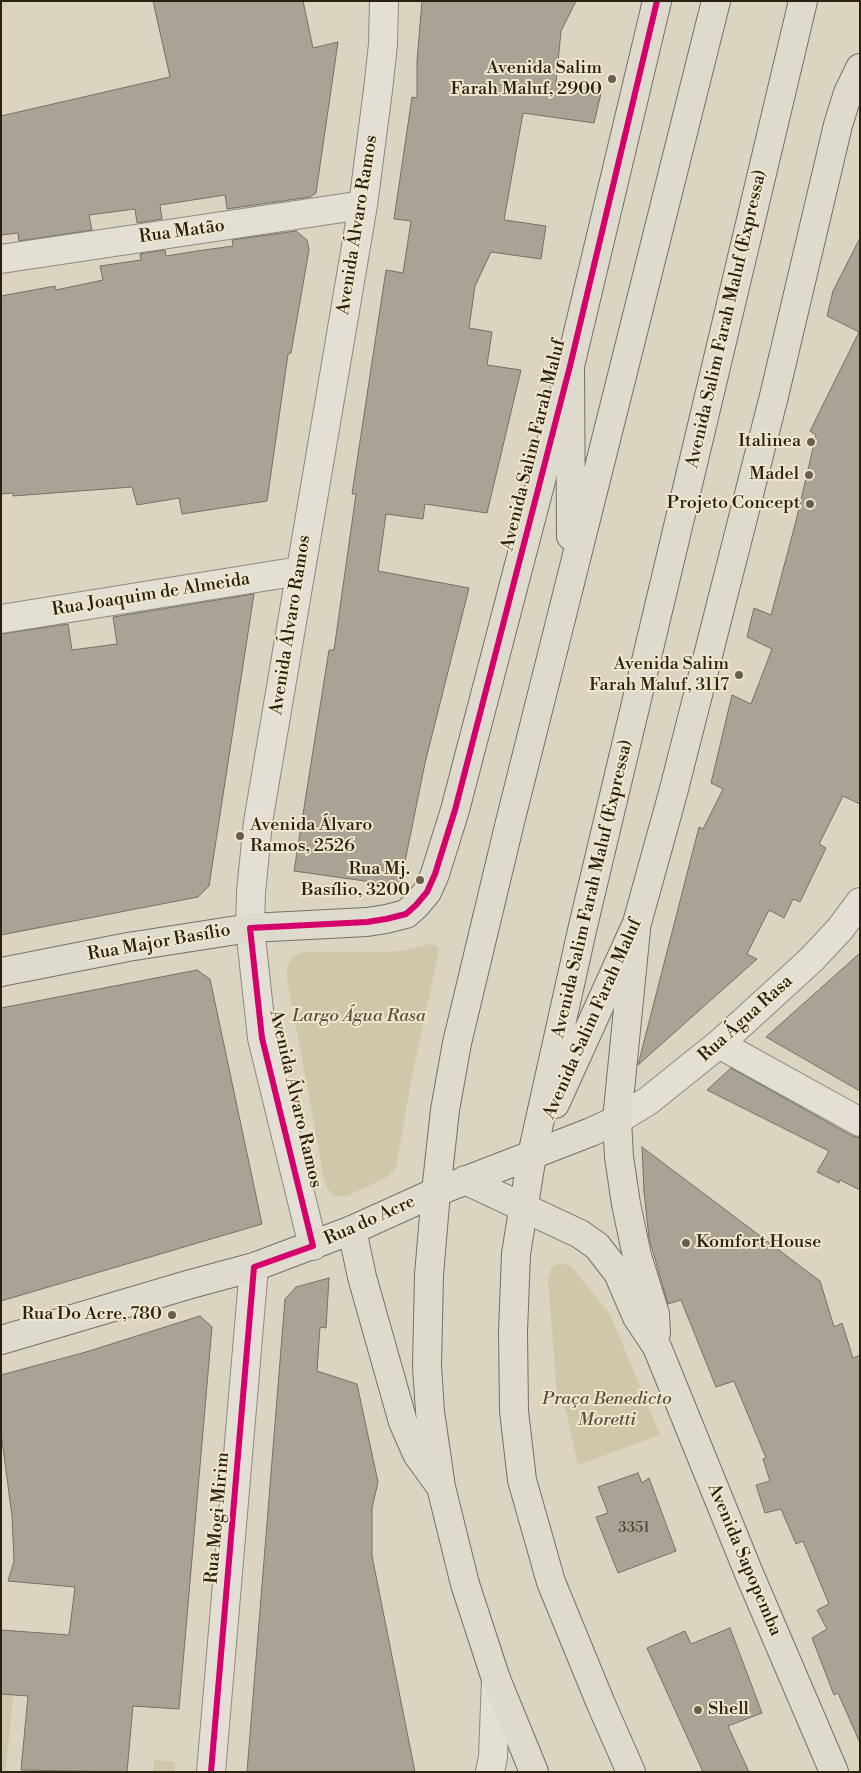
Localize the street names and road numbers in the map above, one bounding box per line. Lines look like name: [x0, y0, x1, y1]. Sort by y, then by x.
street label: Avenida Álvaro Ramos: [333, 133, 383, 317]
street label: Avenida Salim Farah Maluf (Expressa): [682, 168, 772, 470]
street label: Rua Matão: [138, 215, 226, 249]
street label: Avenida Salim Farah Maluf: [497, 337, 571, 553]
street label: Avenida Álvaro Ramos: [266, 533, 316, 717]
street label: Rua Joaquim de Almeida: [51, 569, 251, 621]
street label: Avenida Salim Farah Maluf (Expressa): [548, 738, 638, 1040]
street label: Avenida Salim Farah Maluf: [539, 915, 647, 1123]
street label: Rua Major Basílio: [86, 920, 232, 966]
street label: Rua Água Rasa: [694, 971, 798, 1067]
street label: Avenida Álvaro Ramos: [264, 1008, 326, 1190]
street label: Rua do Acre: [321, 1191, 419, 1251]
street label: Rua Mogi Mirim: [201, 1451, 235, 1585]
street label: Avenida Sapopemba: [702, 1481, 786, 1639]

